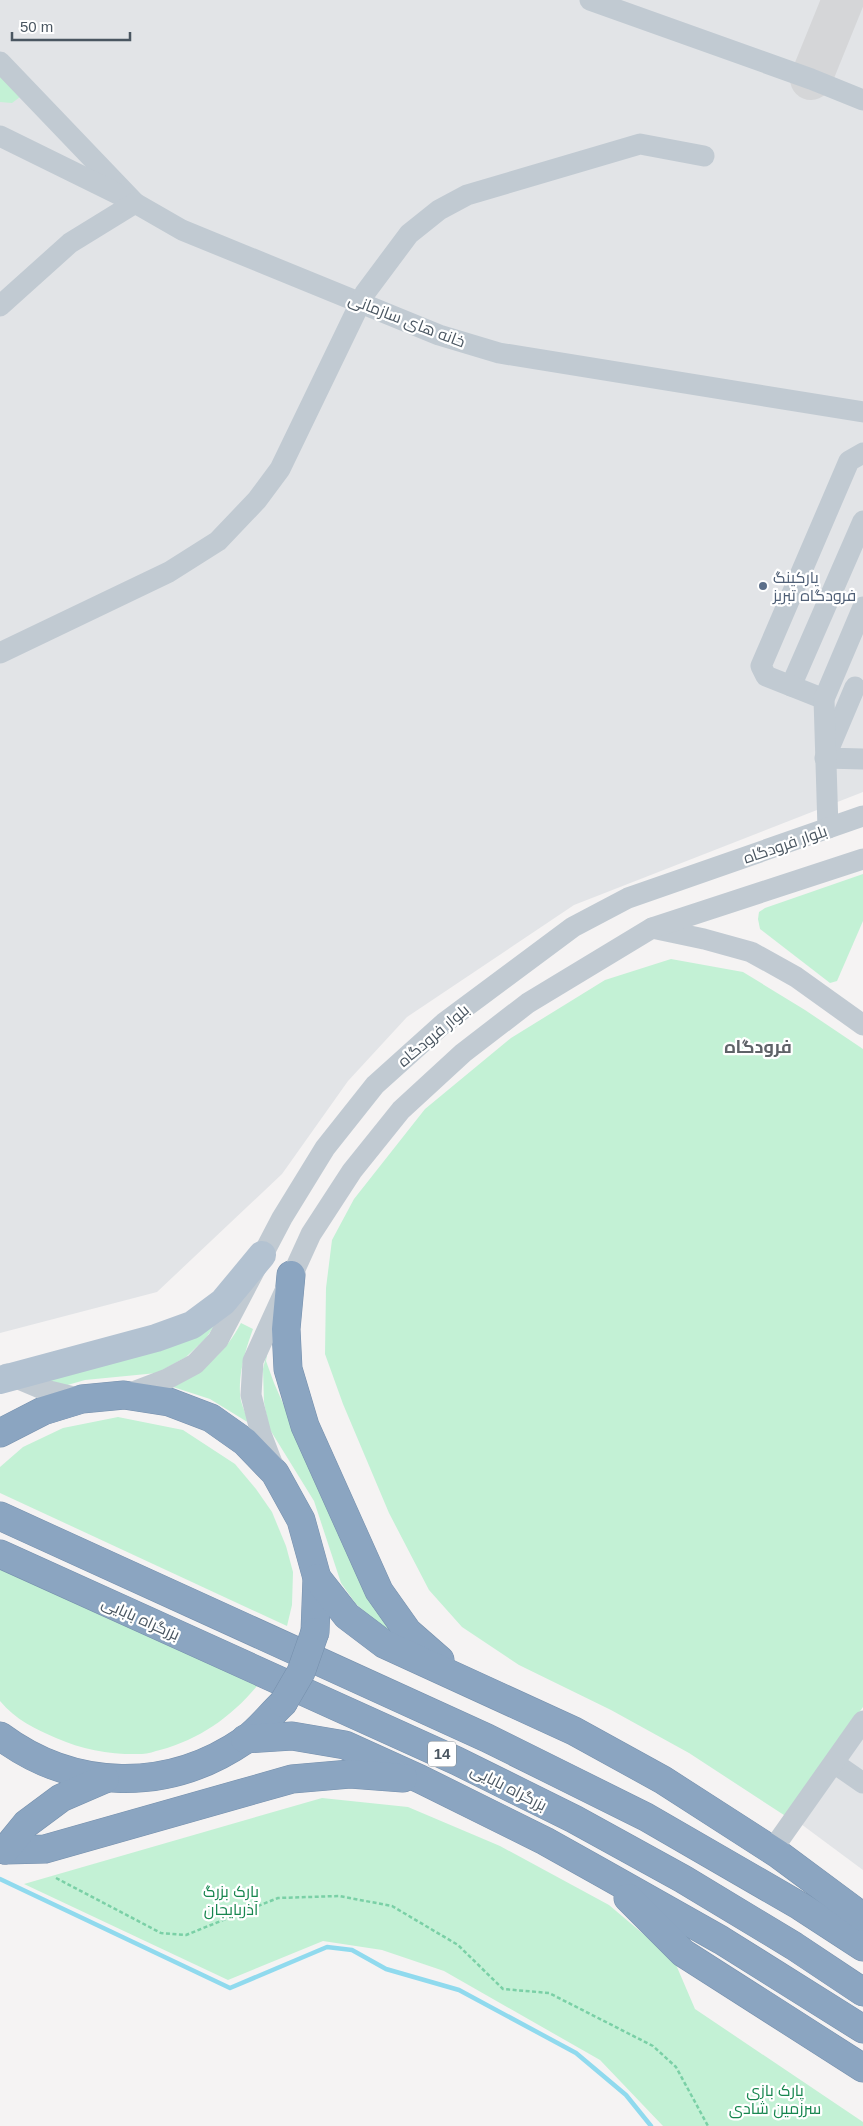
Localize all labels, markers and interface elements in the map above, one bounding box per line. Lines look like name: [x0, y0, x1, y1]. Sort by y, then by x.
scale bar: [12, 10, 130, 42]
text: 50 m: [20, 18, 53, 35]
street label: خانه های سازمانی: [345, 290, 467, 352]
place label: پارکینگ فرودگاه تبریز: [772, 569, 856, 605]
marker: پارکینگ فرودگاه تبریز: [757, 580, 769, 592]
street label: بلوار فرودگاه: [741, 822, 829, 868]
street label: بلوار فرودگاه: [394, 1001, 473, 1071]
district label: فرودگاه: [724, 1037, 792, 1058]
street label: بزرگراه بابایی: [98, 1594, 182, 1645]
road number: 14: [428, 1742, 456, 1766]
street label: بزرگراه بابایی: [467, 1761, 550, 1816]
park label: پارک بزرگ آذربایجان: [203, 1883, 260, 1920]
park label: پارک بازی سرزمین شادی: [729, 2082, 821, 2119]

